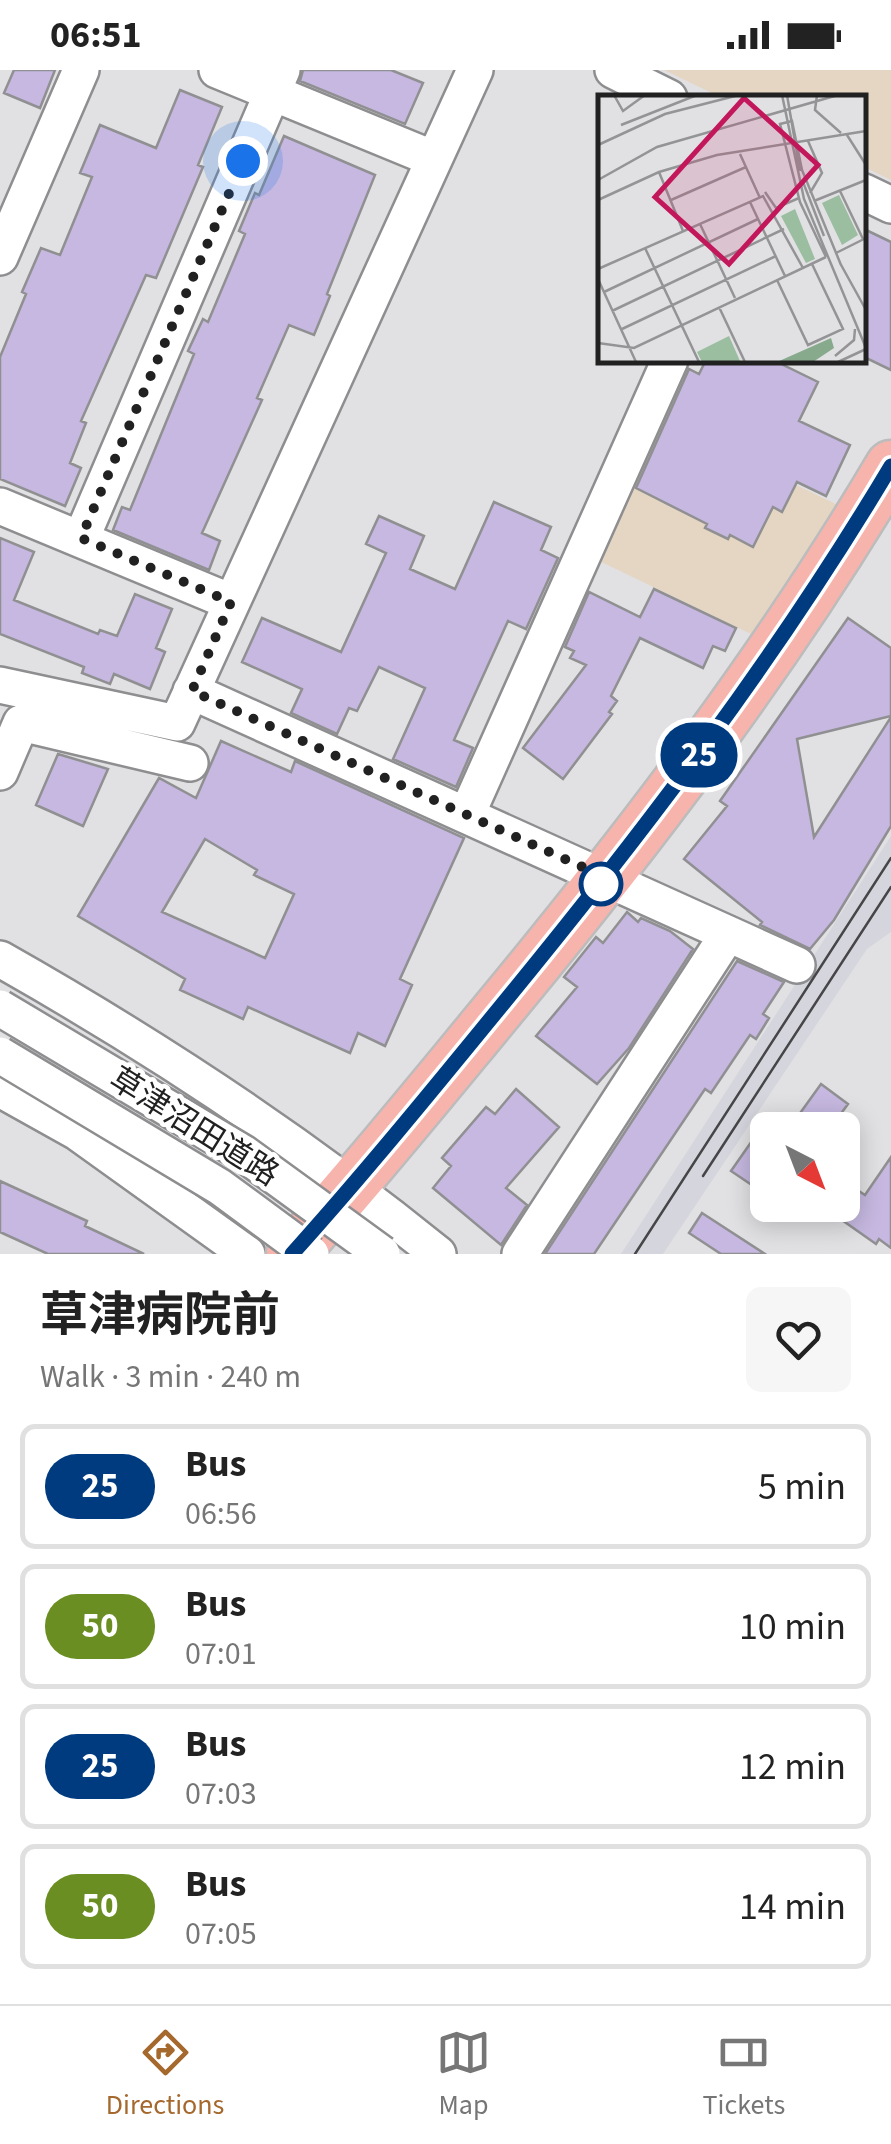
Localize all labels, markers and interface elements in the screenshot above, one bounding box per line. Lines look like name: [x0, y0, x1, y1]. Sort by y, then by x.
text: 06:51: [50, 8, 142, 62]
inset map: [598, 95, 866, 362]
your location: [218, 136, 268, 186]
line badge: 25: [654, 722, 744, 788]
text: 25: [681, 730, 717, 780]
unlabelled marker: [580, 863, 622, 905]
street label: 草津沼田道路: [100, 1057, 288, 1197]
north arrow: [750, 1112, 860, 1222]
map controls: [750, 1112, 860, 1222]
text: 草津病院前: [40, 1282, 280, 1350]
button: heart: [746, 1287, 851, 1392]
text: Walk · 3 min · 240 m: [40, 1354, 301, 1400]
text: Bus: [185, 1437, 246, 1491]
text: 5 min: [758, 1460, 846, 1514]
text: 25: [82, 1461, 118, 1511]
text: 06:56: [185, 1491, 257, 1537]
text: Bus: [185, 1577, 246, 1631]
text: 10 min: [739, 1600, 846, 1654]
text: 50: [82, 1601, 118, 1651]
text: 07:01: [185, 1631, 257, 1677]
text: Bus: [185, 1717, 246, 1771]
text: 12 min: [739, 1740, 846, 1794]
text: 25: [82, 1741, 118, 1791]
text: 07:03: [185, 1771, 257, 1817]
text: Bus: [185, 1857, 246, 1911]
text: 14 min: [739, 1880, 846, 1934]
text: 50: [82, 1881, 118, 1931]
text: 07:05: [185, 1911, 257, 1957]
tab: Directions: [106, 2025, 224, 2125]
tab: Map: [436, 2025, 491, 2125]
tab: Tickets: [703, 2025, 785, 2125]

